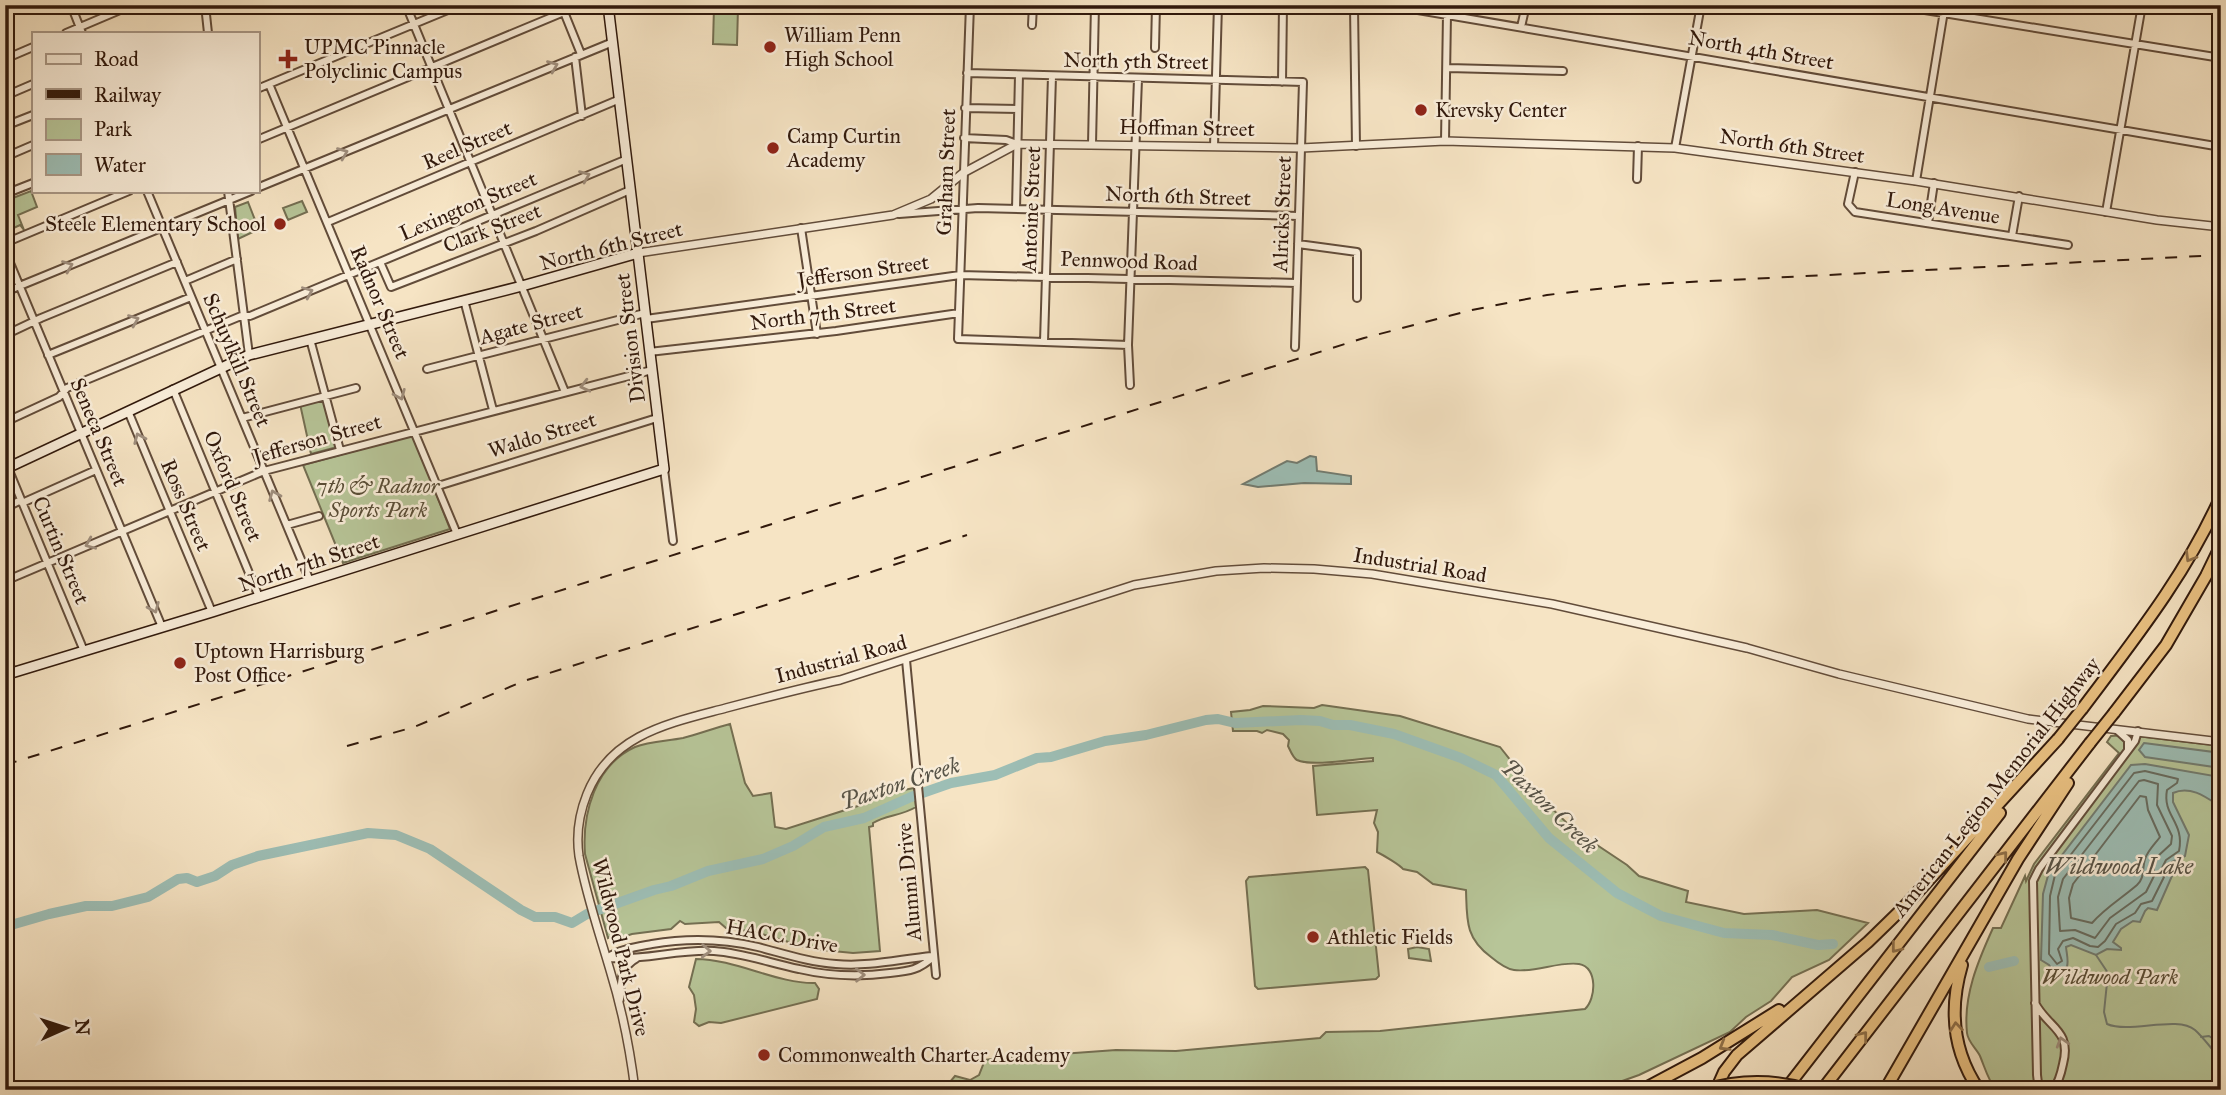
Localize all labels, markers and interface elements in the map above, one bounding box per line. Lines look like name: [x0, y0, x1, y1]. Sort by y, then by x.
place label: William Penn High School: [784, 22, 901, 72]
street label: North 4th Street: [1686, 24, 1836, 76]
legend: [32, 32, 259, 192]
place label: UPMC Pinnacle Polyclinic Campus: [304, 34, 462, 84]
marker: William Penn High School: [762, 39, 778, 55]
text: Road: [94, 46, 139, 72]
street label: North 5th Street: [1063, 47, 1209, 75]
marker: UPMC Pinnacle Polyclinic Campus: [278, 49, 298, 69]
one-way arrow: [546, 60, 559, 74]
text: Railway: [94, 82, 162, 108]
place label: Krevsky Center: [1435, 97, 1567, 123]
marker: Krevsky Center: [1413, 102, 1429, 118]
street label: Graham Street: [931, 108, 961, 236]
street label: Reel Street: [418, 114, 516, 175]
street label: Hoffman Street: [1119, 114, 1256, 142]
text: Park: [94, 116, 132, 142]
place label: Camp Curtin Academy: [786, 123, 901, 173]
street label: North 6th Street: [1718, 123, 1867, 169]
marker: Camp Curtin Academy: [765, 140, 781, 156]
street label: Antoine Street: [1016, 145, 1046, 274]
one-way arrow: [336, 147, 348, 161]
text: Water: [94, 152, 146, 178]
street label: Alricks Street: [1267, 155, 1297, 274]
street label: Lexington Street: [395, 165, 541, 247]
one-way arrow: [579, 171, 591, 185]
street label: North 6th Street: [1104, 180, 1252, 212]
street label: Long Avenue: [1884, 186, 2002, 230]
street label: Clark Street: [439, 197, 545, 259]
place label: Steele Elementary School: [45, 211, 266, 237]
marker: Steele Elementary School: [272, 216, 288, 232]
street label: North 6th Street: [537, 216, 686, 276]
street label: Radnor Street: [344, 241, 416, 363]
street label: Pennwood Road: [1060, 246, 1199, 276]
street label: Jefferson Street: [794, 249, 931, 293]
one-way arrow: [62, 261, 74, 275]
street label: Division Street: [609, 271, 651, 404]
one-way arrow: [300, 286, 313, 300]
street label: Schuylkill Street: [197, 289, 277, 431]
street label: North 7th Street: [749, 292, 898, 336]
street label: Agate Street: [476, 298, 586, 350]
one-way arrow: [127, 314, 139, 328]
street label: Seneca Street: [64, 374, 134, 491]
one-way arrow: [580, 378, 592, 392]
one-way arrow: [392, 388, 406, 400]
street label: Waldo Street: [485, 406, 600, 464]
street label: Jefferson Street: [248, 408, 385, 470]
street label: Oxford Street: [198, 427, 268, 546]
one-way arrow: [133, 433, 147, 445]
street label: Ross Street: [155, 455, 217, 555]
park label: 7th & Radnor Sports Park: [317, 473, 441, 523]
one-way arrow: [269, 490, 283, 502]
street label: Curtin Street: [27, 492, 96, 608]
street label: North 7th Street: [235, 528, 383, 598]
one-way arrow: [84, 536, 97, 550]
street label: Industrial Road: [1351, 542, 1489, 588]
one-way arrow: [2185, 550, 2198, 563]
one-way arrow: [145, 601, 159, 613]
street label: Industrial Road: [773, 629, 910, 689]
place label: Uptown Harrisburg Post Office: [194, 638, 364, 688]
street label: American Legion Memorial Highway: [1886, 651, 2106, 923]
marker: Uptown Harrisburg Post Office: [172, 655, 188, 671]
water label: Paxton Creek: [837, 751, 963, 815]
water label: Paxton Creek: [1496, 753, 1604, 859]
street label: Alumni Drive: [891, 821, 927, 943]
one-way arrow: [1994, 851, 2007, 863]
water label: Wildwood Lake: [2045, 852, 2194, 880]
street label: Wildwood Park Drive: [586, 855, 656, 1039]
street label: HACC Drive: [724, 913, 840, 959]
place label: Athletic Fields: [1326, 924, 1453, 950]
marker: Athletic Fields: [1305, 929, 1321, 945]
one-way arrow: [1892, 940, 1904, 953]
one-way arrow: [701, 944, 712, 959]
park label: Wildwood Park: [2042, 964, 2179, 990]
one-way arrow: [855, 968, 866, 983]
north arrow: [32, 993, 102, 1064]
text: N: [71, 1018, 94, 1036]
one-way arrow: [1948, 1021, 1963, 1033]
one-way arrow: [1855, 1031, 1868, 1043]
one-way arrow: [1719, 1037, 1732, 1050]
one-way arrow: [2056, 1037, 2071, 1049]
place label: Commonwealth Charter Academy: [778, 1042, 1071, 1068]
marker: Commonwealth Charter Academy: [756, 1047, 772, 1063]

